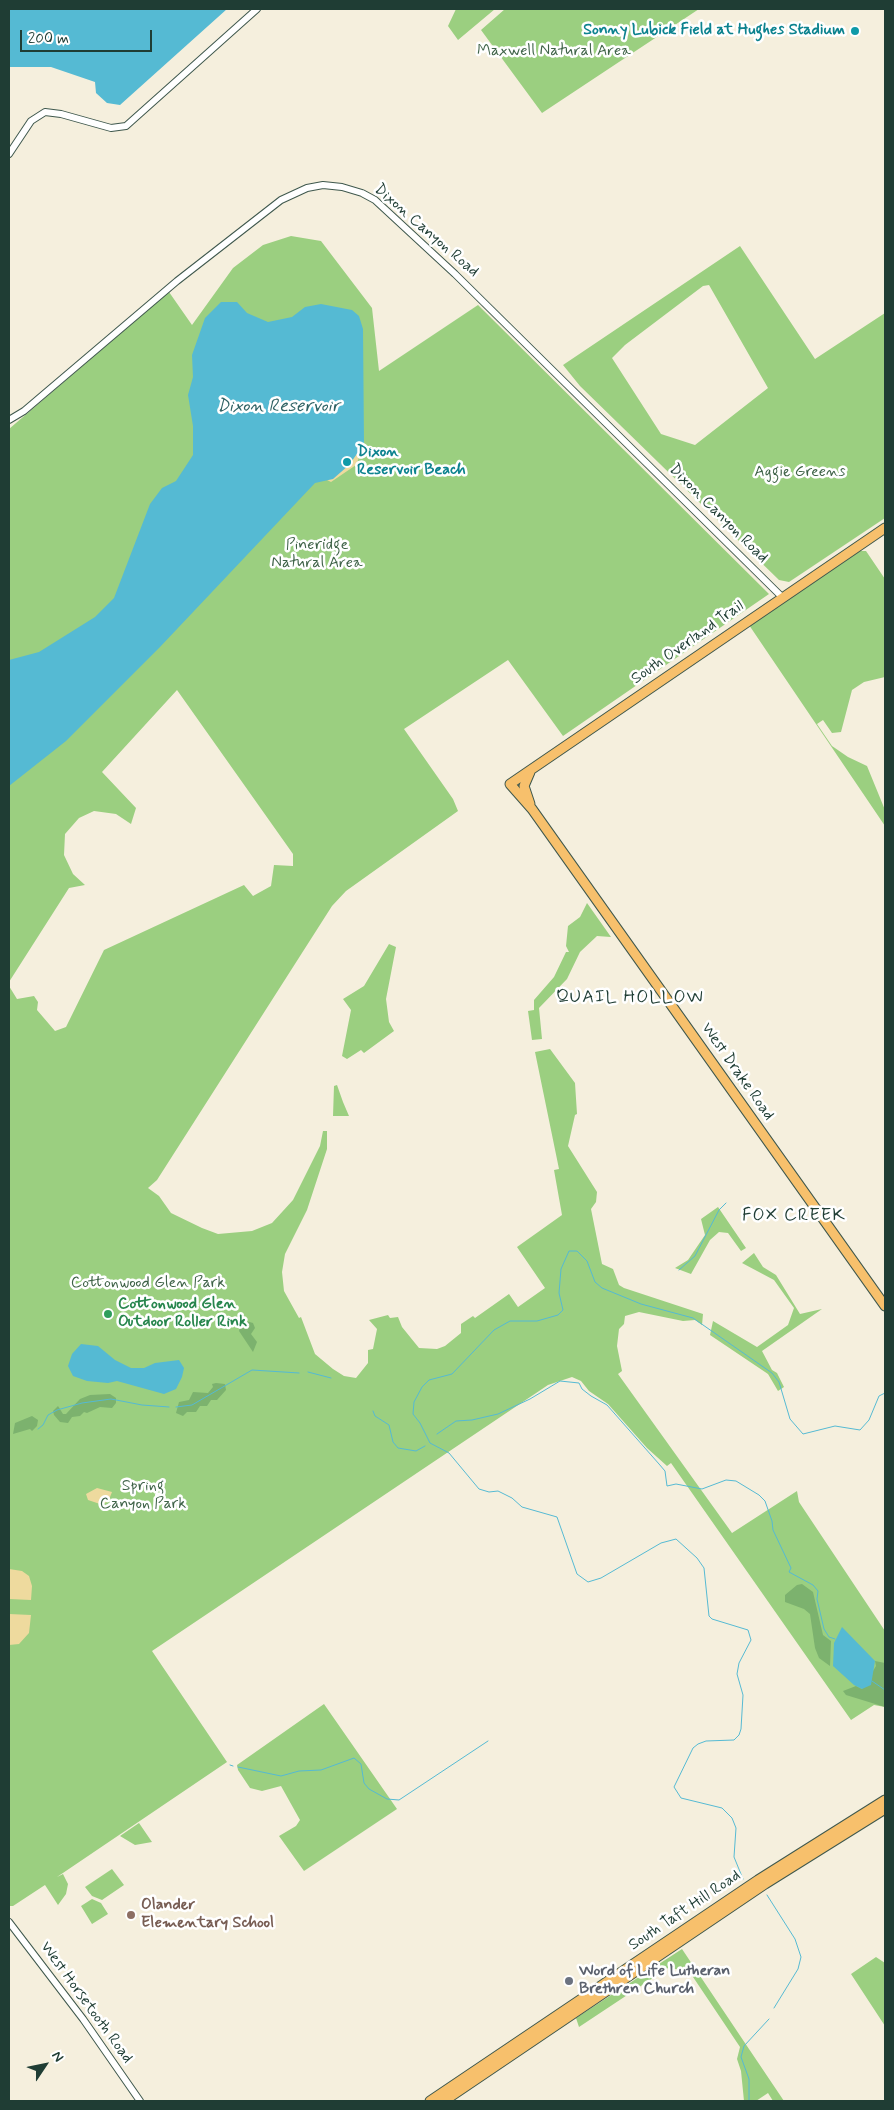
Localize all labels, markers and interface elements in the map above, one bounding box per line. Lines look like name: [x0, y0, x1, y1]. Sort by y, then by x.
scale bar: [22, 20, 155, 52]
place label: Sonny Lubick Field at Hughes Stadium: [583, 21, 845, 41]
marker: Sonny Lubick Field at Hughes Stadium: [849, 25, 861, 37]
text: 200 m: [28, 29, 69, 49]
park label: Maxwell Natural Area: [477, 42, 631, 62]
street label: Dixon Canyon Road: [370, 180, 482, 282]
water label: Dixon Reservoir: [217, 396, 339, 418]
place label: Dixon Reservoir Beach: [357, 443, 466, 481]
marker: Dixon Reservoir Beach: [341, 456, 353, 468]
street label: Dixon Canyon Road: [664, 460, 772, 568]
park label: Aggie Greens: [754, 463, 846, 483]
park label: Pineridge Natural Area: [271, 536, 363, 574]
street label: South Overland Trail: [628, 597, 748, 689]
district label: QUAIL HOLLOW: [558, 987, 702, 1009]
street label: West Drake Road: [696, 1020, 778, 1124]
district label: FOX CREEK: [740, 1205, 848, 1227]
park label: Cottonwood Glen Park: [71, 1274, 225, 1294]
place label: Cottonwood Glen Outdoor Roller Rink: [118, 1295, 247, 1333]
marker: Cottonwood Glen Outdoor Roller Rink: [102, 1308, 114, 1320]
park label: Spring Canyon Park: [100, 1477, 186, 1515]
street label: South Taft Hill Road: [625, 1866, 745, 1956]
place label: Olander Elementary School: [141, 1896, 274, 1934]
marker: Olander Elementary School: [125, 1909, 137, 1921]
street label: West Horsetooth Road: [35, 1938, 137, 2068]
place label: Word of Life Lutheran Brethren Church: [579, 1962, 730, 2000]
marker: Word of Life Lutheran Brethren Church: [563, 1975, 575, 1987]
north arrow: [20, 2040, 70, 2090]
text: N: [47, 2048, 68, 2066]

